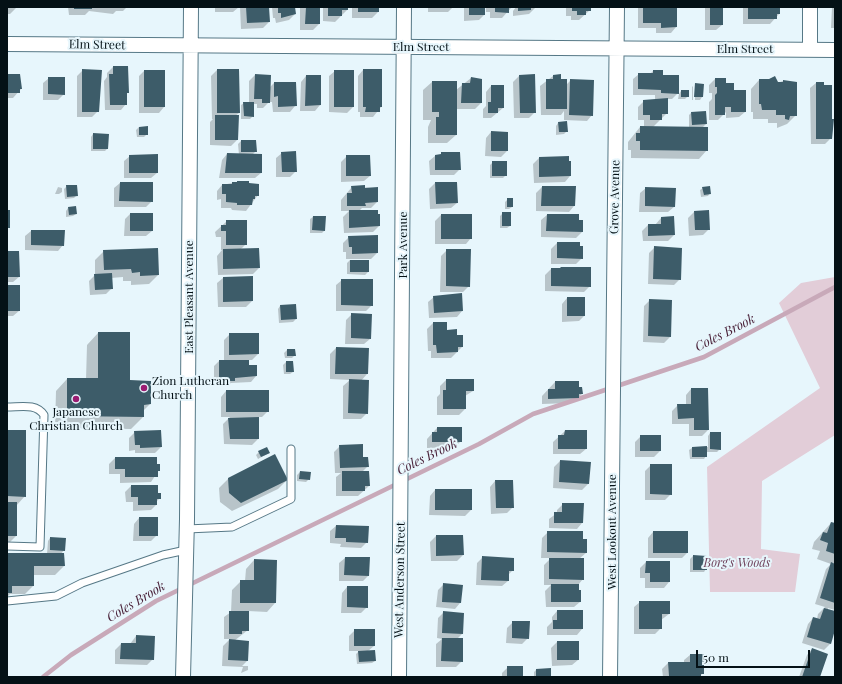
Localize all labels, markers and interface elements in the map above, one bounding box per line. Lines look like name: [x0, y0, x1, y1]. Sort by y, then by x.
street label: Elm Street: [69, 37, 125, 53]
street label: Elm Street: [393, 40, 449, 54]
street label: Elm Street: [717, 42, 773, 56]
street label: Grove Avenue: [607, 160, 623, 234]
street label: Park Avenue: [396, 211, 410, 279]
street label: East Pleasant Avenue: [182, 240, 196, 354]
water label: Coles Brook: [692, 311, 758, 355]
place label: Zion Lutheran Church: [152, 374, 229, 402]
marker: Zion Lutheran Church: [139, 383, 149, 393]
marker: Japanese Christian Church: [71, 394, 81, 404]
place label: Japanese Christian Church: [29, 405, 123, 433]
water label: Coles Brook: [394, 436, 460, 478]
street label: West Lookout Avenue: [605, 474, 619, 590]
street label: West Anderson Street: [392, 522, 408, 638]
park label: Borg's Woods: [704, 556, 770, 570]
water label: Coles Brook: [104, 578, 168, 626]
scale bar: [698, 642, 812, 668]
text: 50 m: [703, 649, 729, 665]

